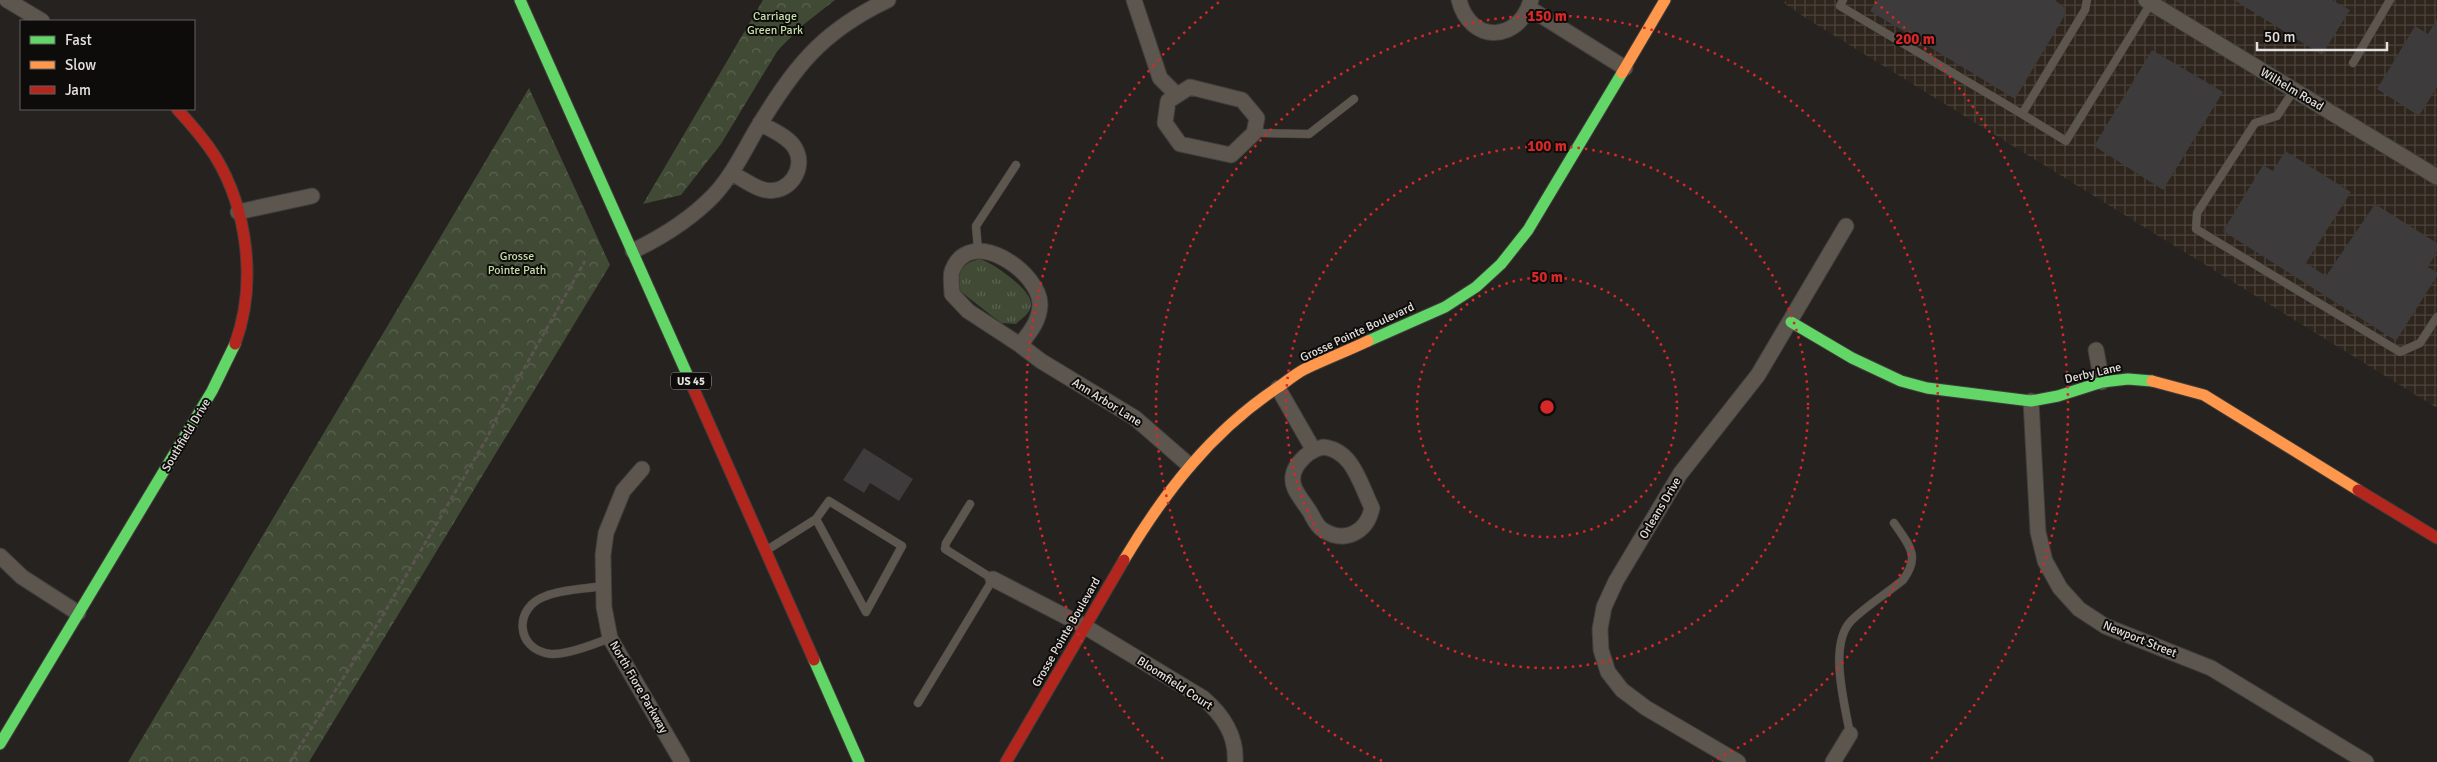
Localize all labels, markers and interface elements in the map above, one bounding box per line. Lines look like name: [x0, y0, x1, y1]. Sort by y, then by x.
text: 150 m: [1527, 7, 1567, 25]
park label: Carriage Green Park: [747, 9, 803, 38]
legend: [20, 20, 195, 110]
scale bar: [2257, 20, 2387, 52]
text: 50 m: [2264, 28, 2295, 46]
text: 200 m: [1895, 30, 1935, 48]
text: Fast: [65, 31, 92, 49]
text: Slow: [65, 56, 96, 74]
street label: Wilhelm Road: [2257, 65, 2326, 114]
text: Jam: [65, 81, 91, 99]
text: 100 m: [1527, 137, 1567, 155]
park label: Grosse Pointe Path: [488, 249, 546, 278]
text: 50 m: [1531, 268, 1563, 286]
street label: Grosse Pointe Boulevard: [1298, 299, 1417, 365]
street label: Derby Lane: [2063, 360, 2123, 387]
road number: US 45: [671, 372, 711, 390]
street label: Ann Arbor Lane: [1069, 375, 1144, 430]
street label: Southfield Drive: [159, 396, 214, 474]
centre of rings: [1538, 398, 1556, 416]
street label: Orleans Drive: [1636, 475, 1685, 542]
street label: Grosse Pointe Boulevard: [1029, 575, 1104, 690]
street label: Newport Street: [2101, 618, 2179, 661]
street label: North Fiore Parkway: [606, 638, 671, 736]
street label: Bloomfield Court: [1134, 653, 1215, 713]

